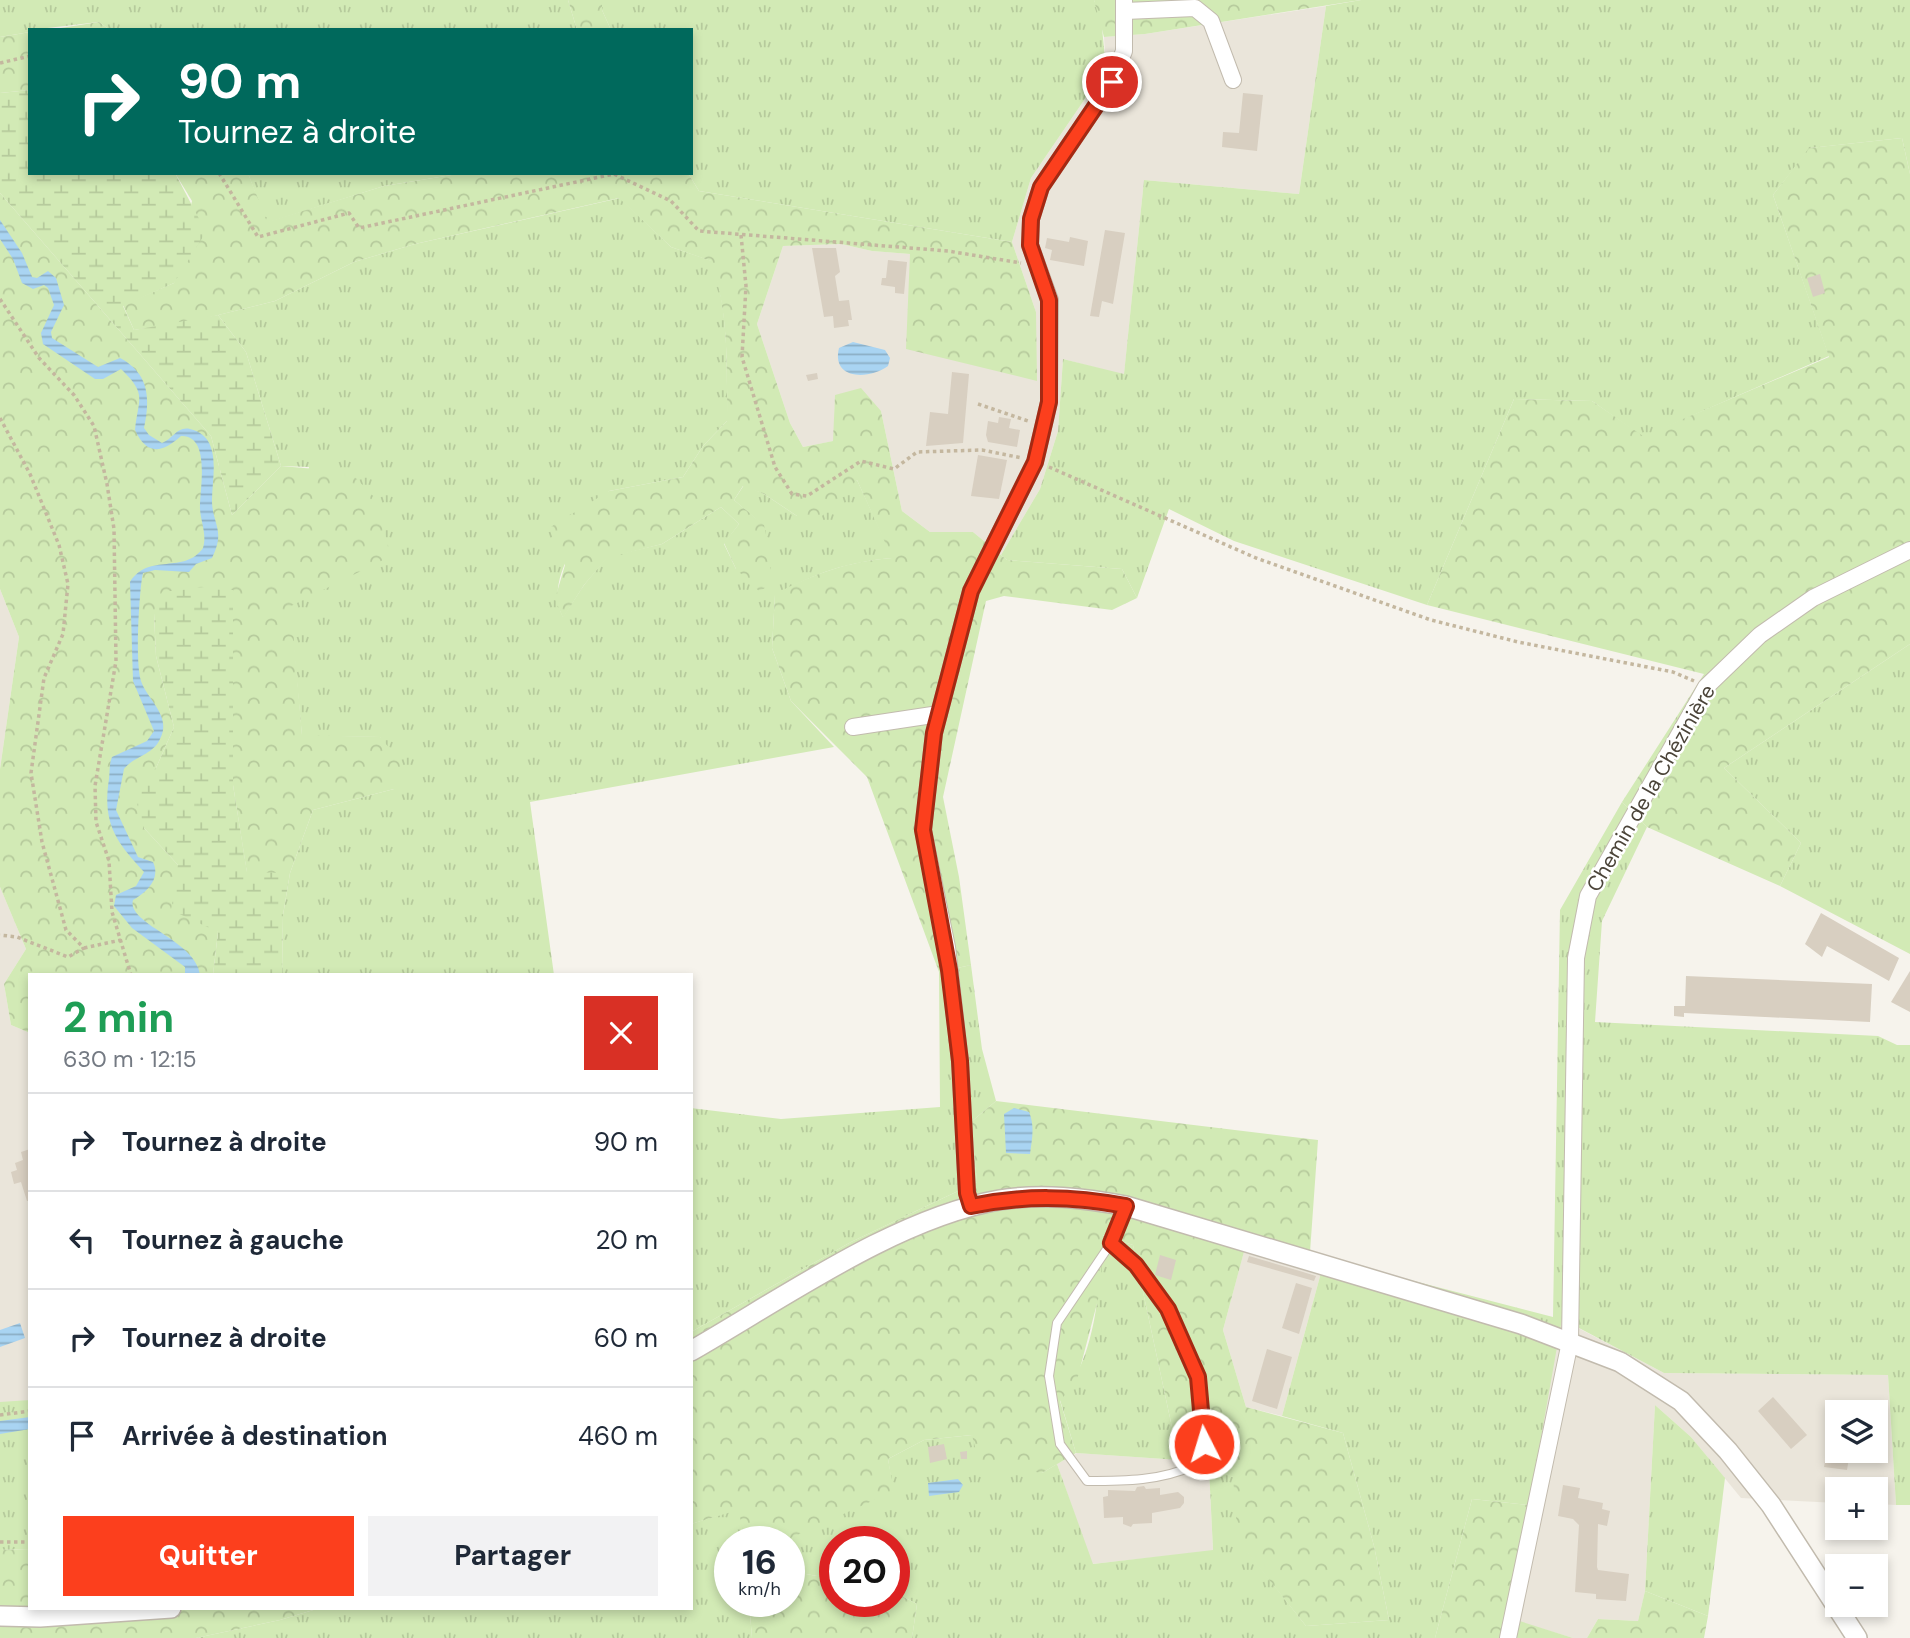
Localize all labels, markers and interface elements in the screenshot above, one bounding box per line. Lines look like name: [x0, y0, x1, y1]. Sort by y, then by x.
text: 90 m: [178, 49, 301, 113]
pin: [1082, 52, 1142, 112]
icon: right: [63, 56, 154, 147]
icon: arrive: [1093, 63, 1131, 101]
text: Tournez à droite: [178, 111, 416, 153]
street label: Chemin de la Chézinière: [1580, 679, 1722, 897]
text: 2 min: [63, 990, 174, 1045]
button: close: [584, 996, 658, 1070]
text: 630 m · 12:15: [63, 1044, 196, 1074]
icon: right: [63, 1123, 101, 1161]
text: Tournez à droite: [122, 1125, 327, 1159]
text: 90 m: [594, 1125, 658, 1159]
icon: left: [63, 1221, 101, 1259]
text: Tournez à gauche: [122, 1223, 344, 1257]
text: 20 m: [595, 1223, 658, 1257]
icon: right: [63, 1319, 101, 1357]
text: Tournez à droite: [122, 1321, 327, 1355]
text: 60 m: [594, 1321, 658, 1355]
map controls: [1825, 1400, 1888, 1617]
button: layers: [1825, 1400, 1888, 1463]
position arrow: [1167, 1407, 1241, 1481]
icon: arrive: [63, 1417, 101, 1455]
text: Arrivée à destination: [122, 1419, 388, 1453]
text: 460 m: [578, 1419, 658, 1453]
button: +: [1825, 1477, 1888, 1540]
button: Quitter: [63, 1516, 354, 1596]
button: Partager: [368, 1516, 658, 1596]
speed limit sign: 20: [819, 1526, 910, 1617]
text: 16: [742, 1539, 777, 1585]
button: −: [1825, 1554, 1888, 1617]
text: km/h: [738, 1577, 781, 1601]

